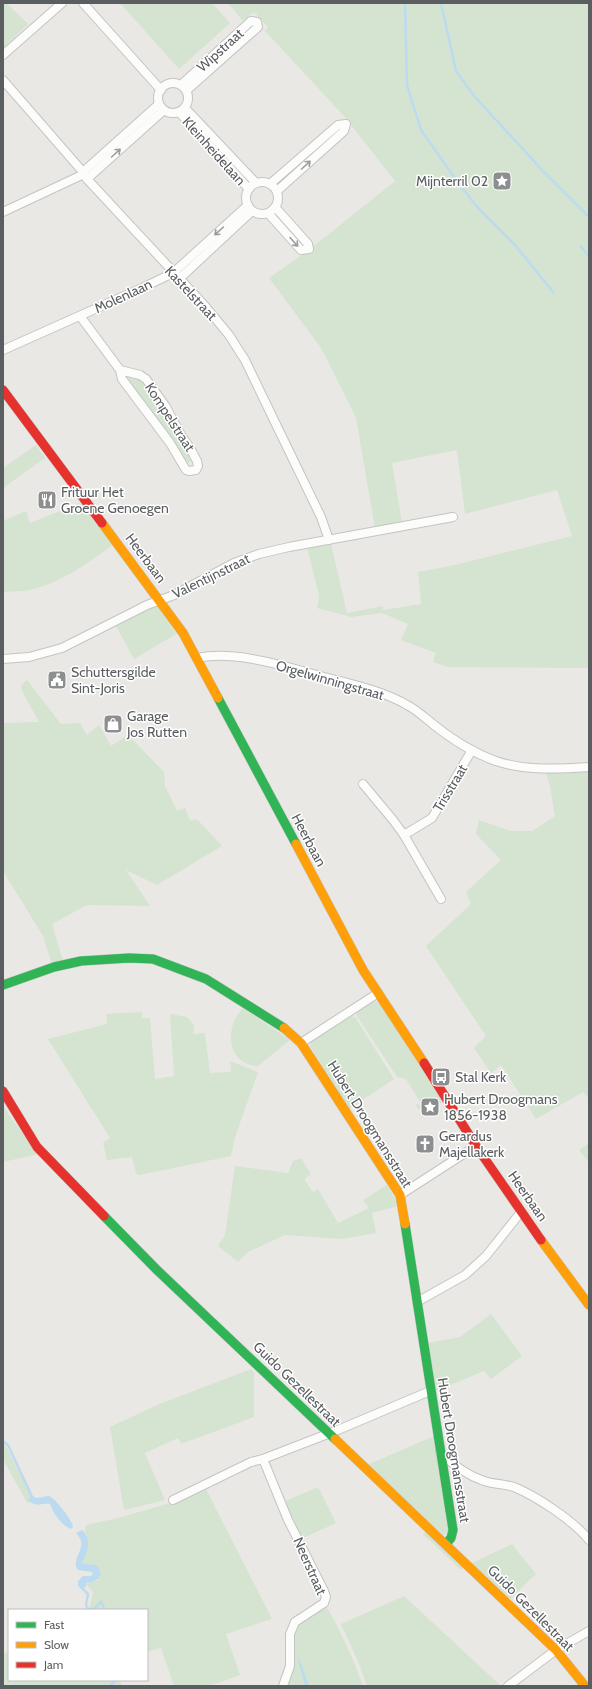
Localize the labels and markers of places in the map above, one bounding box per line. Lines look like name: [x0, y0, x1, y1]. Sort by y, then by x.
place icon: Mijnterril 02: [491, 170, 513, 192]
place label: Mijnterril 02: [416, 172, 488, 190]
place label: Frituur Het Groene Genoegen: [61, 483, 169, 517]
restaurant icon: Frituur Het Groene Genoegen: [36, 489, 58, 511]
place label: Schuttersgilde Sint-Joris: [71, 663, 156, 697]
public building icon: Schuttersgilde Sint-Joris: [46, 669, 68, 691]
place label: Garage Jos Rutten: [126, 707, 187, 741]
shop icon: Garage Jos Rutten: [102, 713, 124, 735]
bus stop icon: Stal Kerk: [430, 1066, 452, 1088]
place label: Stal Kerk: [455, 1068, 507, 1086]
place label: Hubert Droogmans 1856-1938: [444, 1090, 558, 1124]
place icon: Hubert Droogmans 1856-1938: [419, 1096, 441, 1118]
place label: Gerardus Majellakerk: [439, 1127, 505, 1161]
church icon: Gerardus Majellakerk: [414, 1133, 436, 1155]

